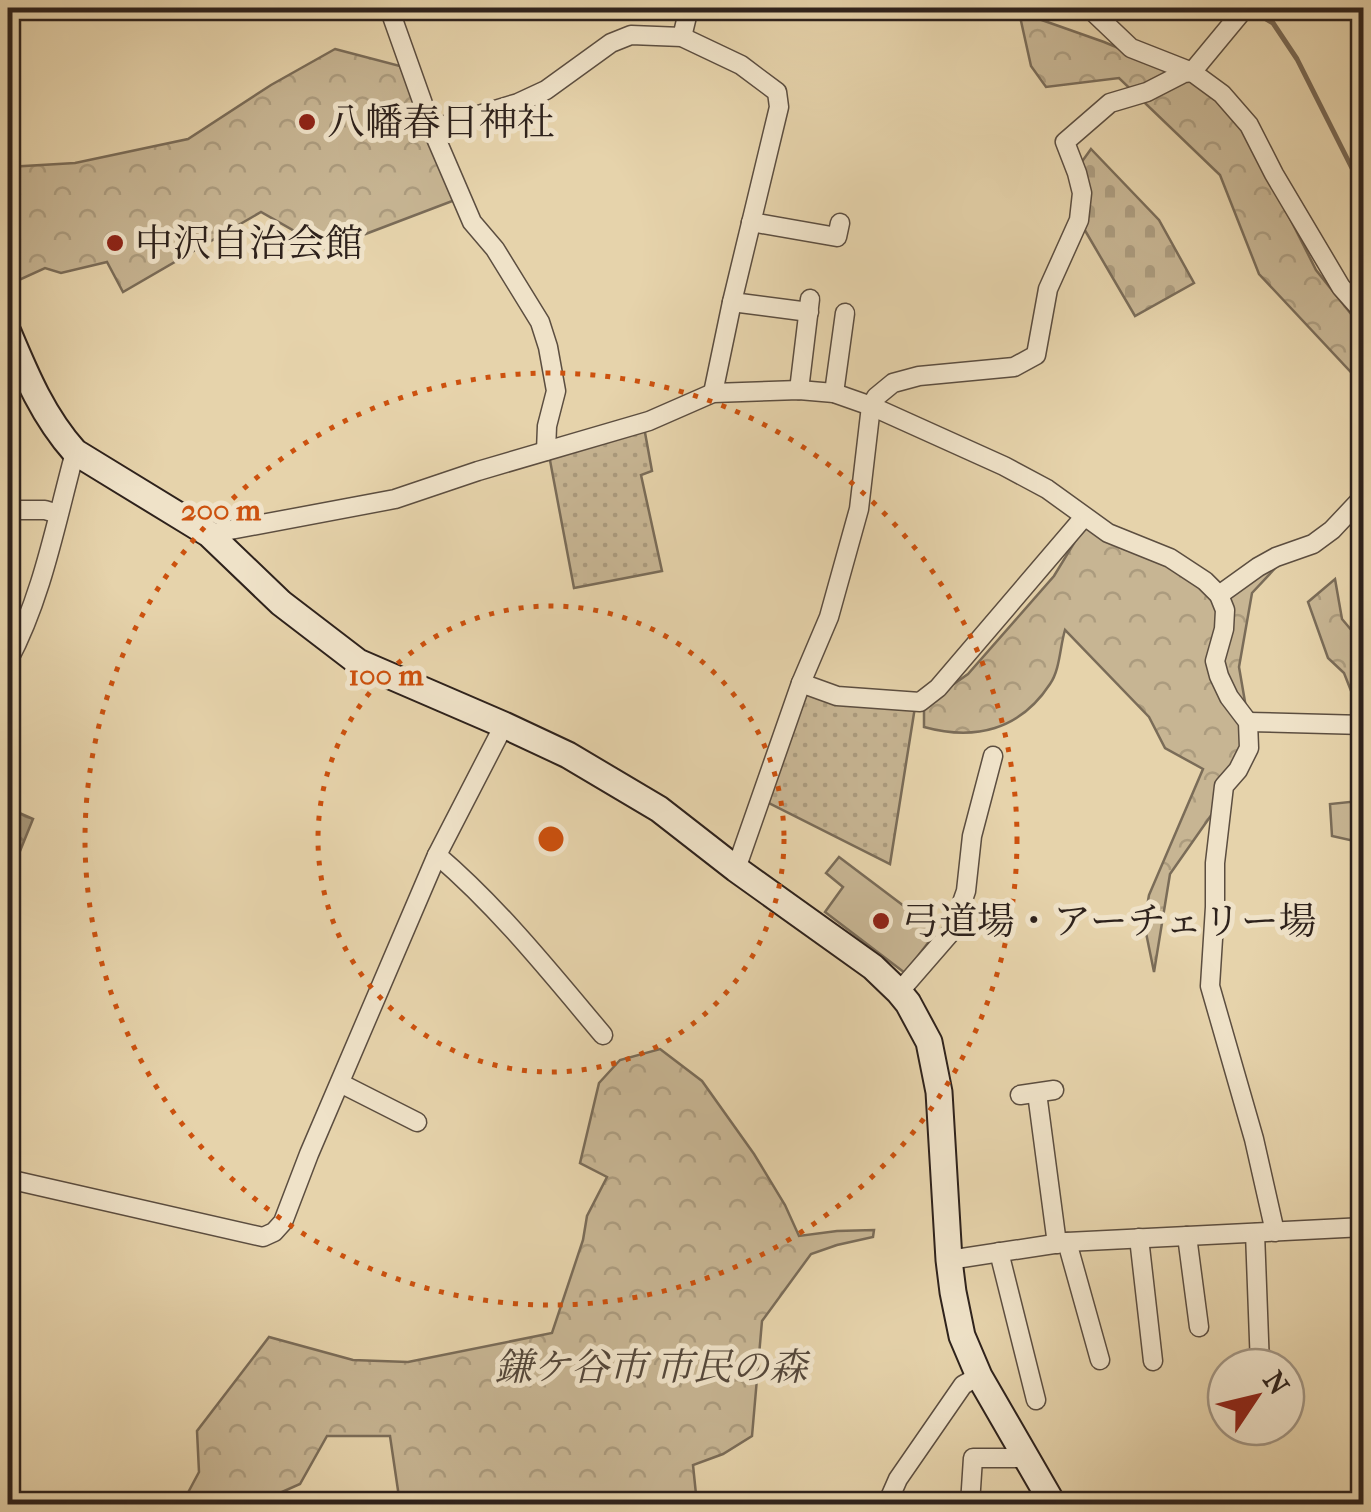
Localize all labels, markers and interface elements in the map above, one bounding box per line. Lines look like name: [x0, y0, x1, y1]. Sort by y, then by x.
place label: 八幡春日神社: [327, 100, 555, 145]
marker: 八幡春日神社: [296, 111, 318, 133]
place label: 中沢自治会館: [135, 221, 363, 266]
marker: 中沢自治会館: [104, 232, 126, 254]
text: 200 m: [181, 493, 262, 528]
text: 100 m: [348, 658, 425, 693]
centre of rings: [533, 821, 569, 857]
place label: 弓道場・アーチェリー場: [901, 899, 1317, 944]
marker: 弓道場・アーチェリー場: [870, 910, 892, 932]
park label: 鎌ケ谷市 市民の森: [495, 1345, 811, 1390]
north arrow: [1206, 1347, 1306, 1447]
text: N: [1256, 1365, 1296, 1402]

